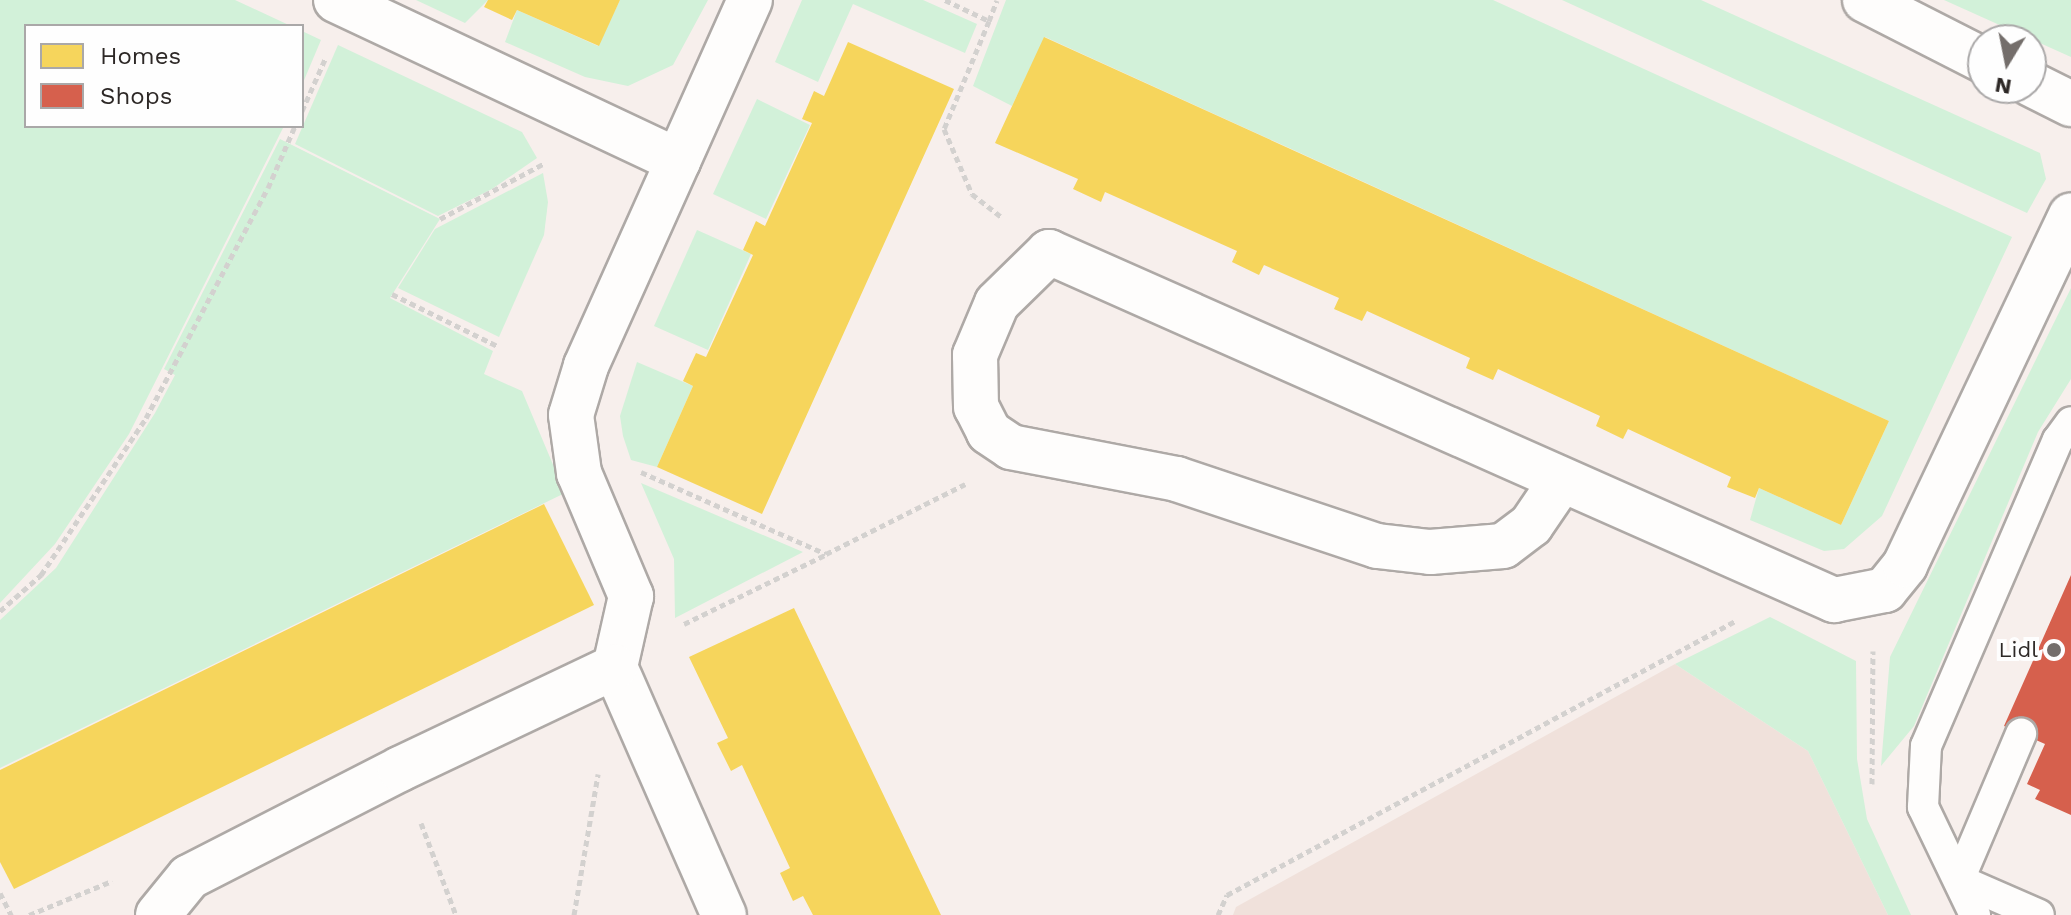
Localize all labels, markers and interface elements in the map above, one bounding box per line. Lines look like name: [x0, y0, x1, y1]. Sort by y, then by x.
legend: [24, 24, 304, 128]
north arrow: [1967, 24, 2047, 104]
text: Homes: [100, 42, 181, 70]
text: N: [1993, 72, 2013, 100]
text: Shops: [100, 82, 172, 110]
place label: Lidl: [1998, 637, 2038, 663]
marker: Lidl: [2045, 641, 2063, 659]

